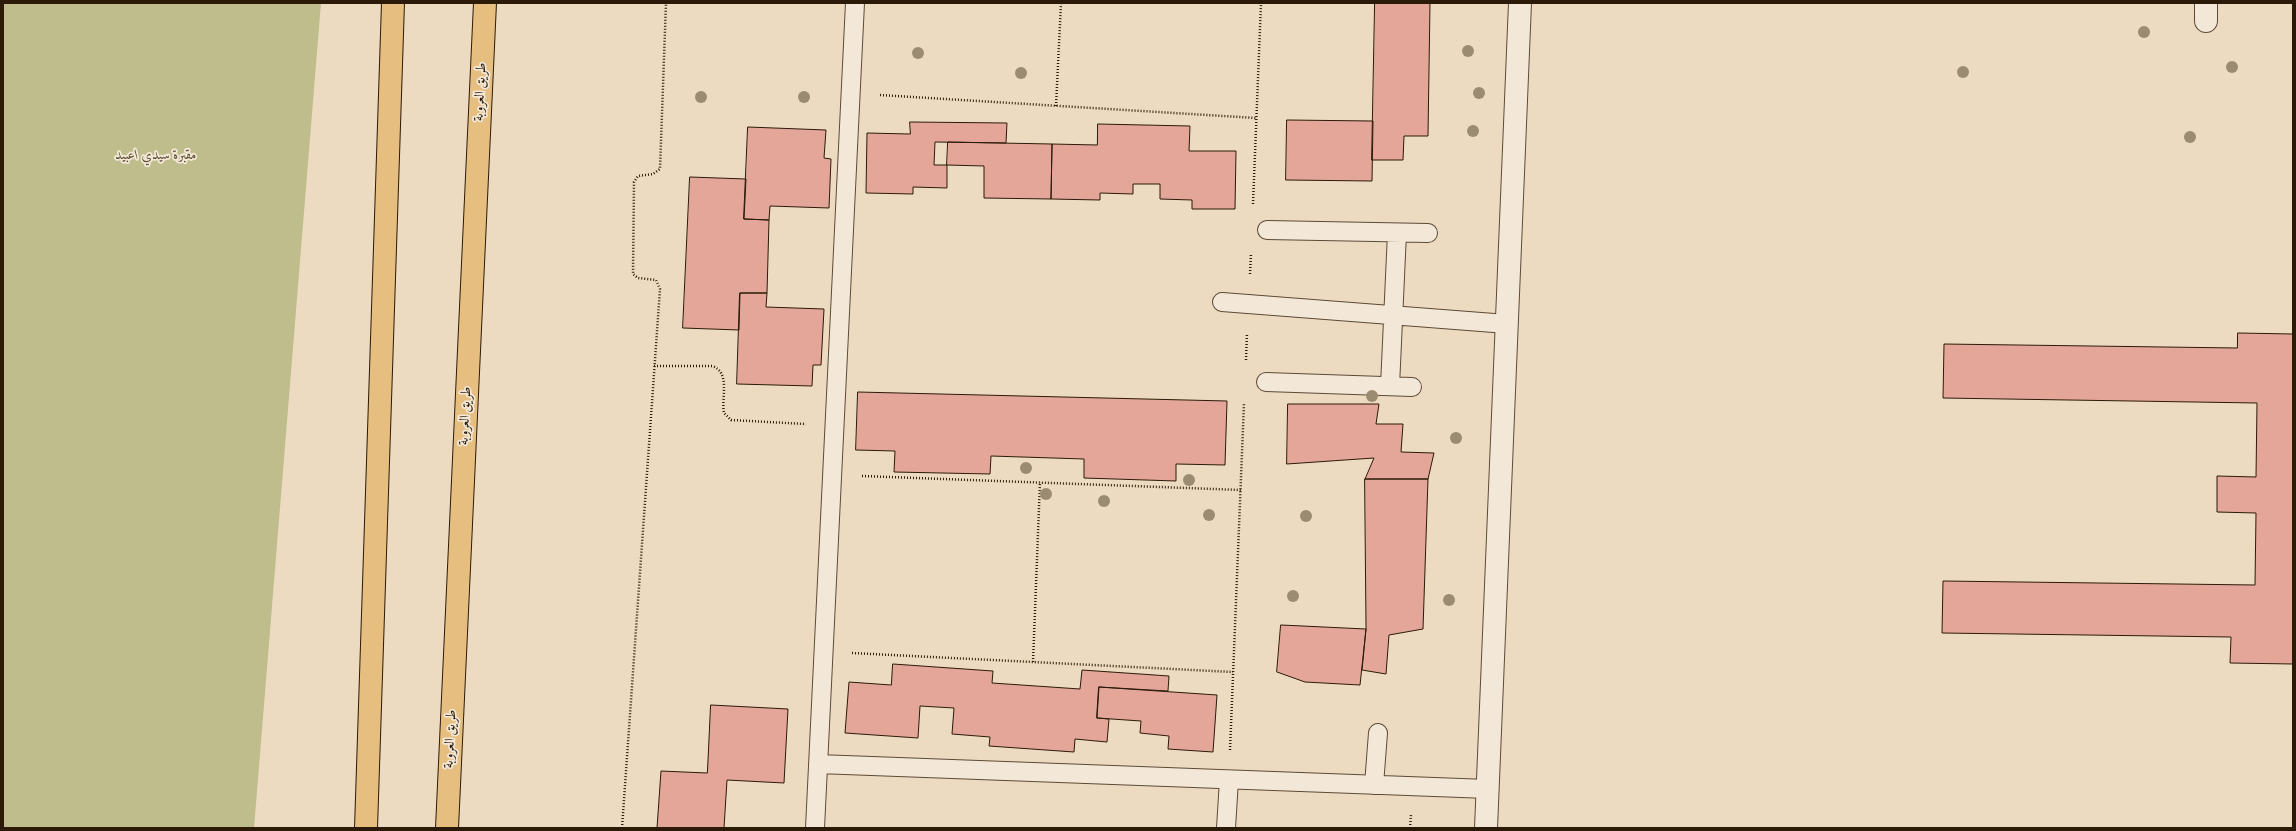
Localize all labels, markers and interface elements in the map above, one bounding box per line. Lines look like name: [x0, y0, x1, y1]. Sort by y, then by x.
street label: طريق العروبة: [471, 62, 491, 122]
park label: مقبرة سيدي اعبيد: [115, 148, 197, 164]
street label: طريق العروبة: [456, 386, 476, 446]
street label: طريق العروبة: [441, 709, 461, 769]

